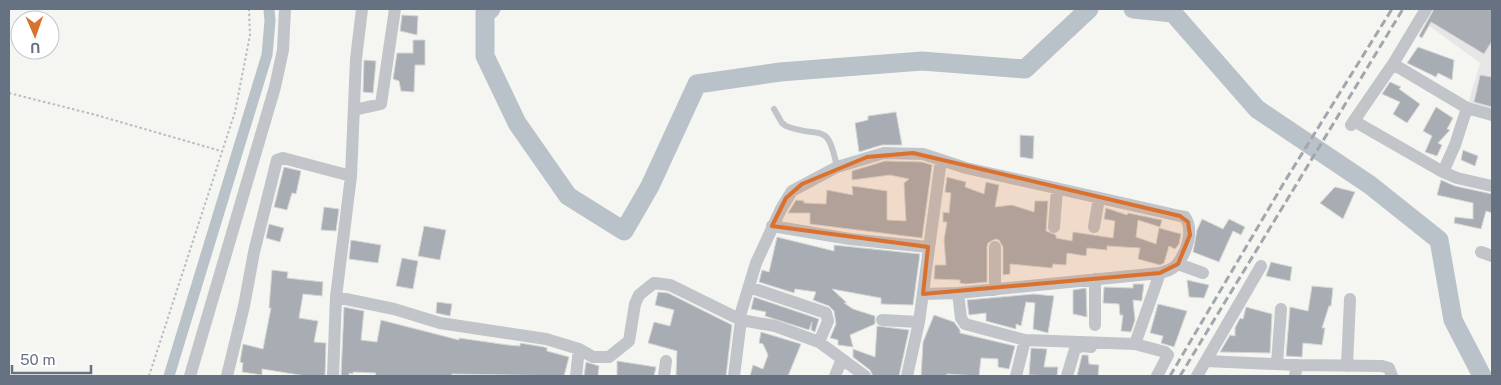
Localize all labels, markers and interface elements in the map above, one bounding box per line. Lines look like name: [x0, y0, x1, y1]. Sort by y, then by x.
north arrow: [10, 10, 60, 60]
text: U: [30, 40, 41, 56]
scale bar: [12, 342, 91, 374]
text: 50 m: [20, 351, 55, 368]

